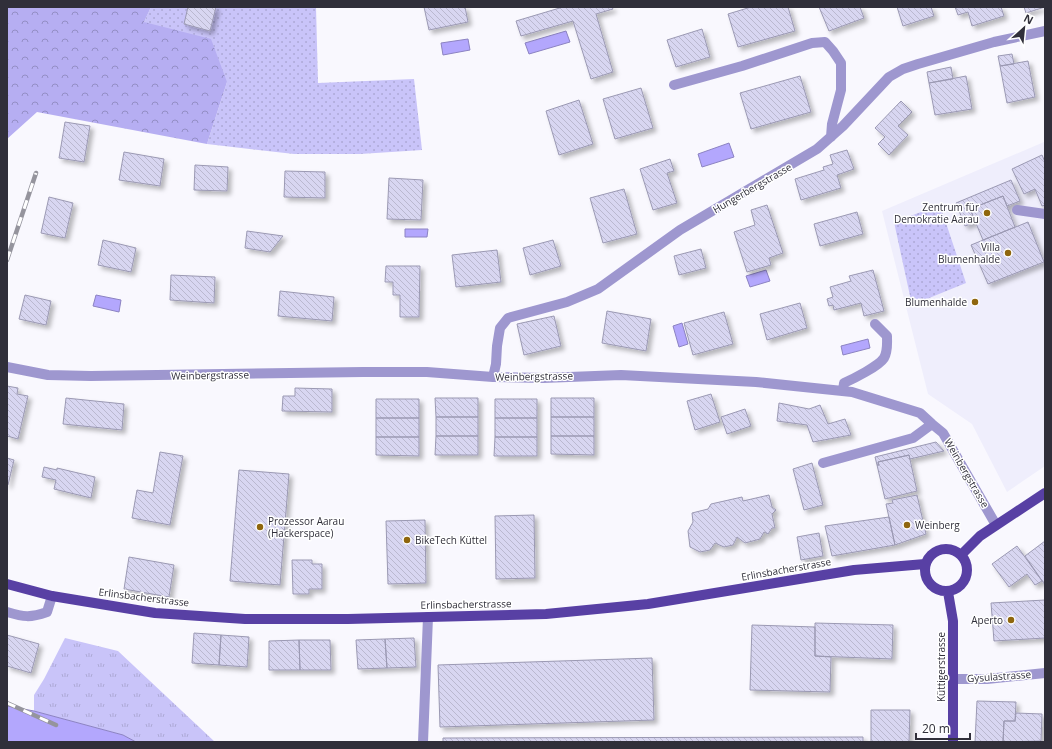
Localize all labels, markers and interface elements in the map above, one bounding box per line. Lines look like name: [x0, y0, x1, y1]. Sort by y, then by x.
north arrow: [1004, 8, 1044, 48]
text: N: [1021, 10, 1036, 27]
street label: Hungerbergstrasse: [710, 159, 794, 216]
place label: Zentrum für Demokratie Aarau: [894, 200, 979, 226]
marker: Zentrum für Demokratie Aarau: [982, 208, 992, 218]
place label: Villa Blumenhalde: [938, 240, 1000, 266]
marker: Villa Blumenhalde: [1003, 248, 1013, 258]
place label: Blumenhalde: [905, 295, 967, 309]
marker: Blumenhalde: [970, 297, 980, 307]
street label: Weinbergstrasse: [171, 367, 249, 383]
street label: Weinbergstrasse: [495, 368, 573, 384]
street label: Weinbergstrasse: [941, 436, 993, 511]
place label: Prozessor Aarau (Hackerspace): [268, 514, 344, 540]
place label: Weinberg: [915, 518, 960, 532]
marker: Weinberg: [902, 520, 912, 530]
marker: Prozessor Aarau (Hackerspace): [255, 522, 265, 532]
place label: BikeTech Küttel: [415, 533, 487, 547]
marker: BikeTech Küttel: [402, 535, 412, 545]
street label: Erlinsbacherstrasse: [740, 554, 832, 584]
street label: Erlinsbacherstrasse: [98, 585, 190, 610]
street label: Erlinsbacherstrasse: [420, 596, 512, 612]
place label: Aperto: [971, 613, 1003, 627]
marker: Aperto: [1006, 615, 1016, 625]
street label: Küttigerstrasse: [934, 632, 948, 702]
street label: Gysulastrasse: [966, 667, 1032, 685]
scale bar: [916, 715, 970, 741]
text: 20 m: [922, 720, 950, 737]

